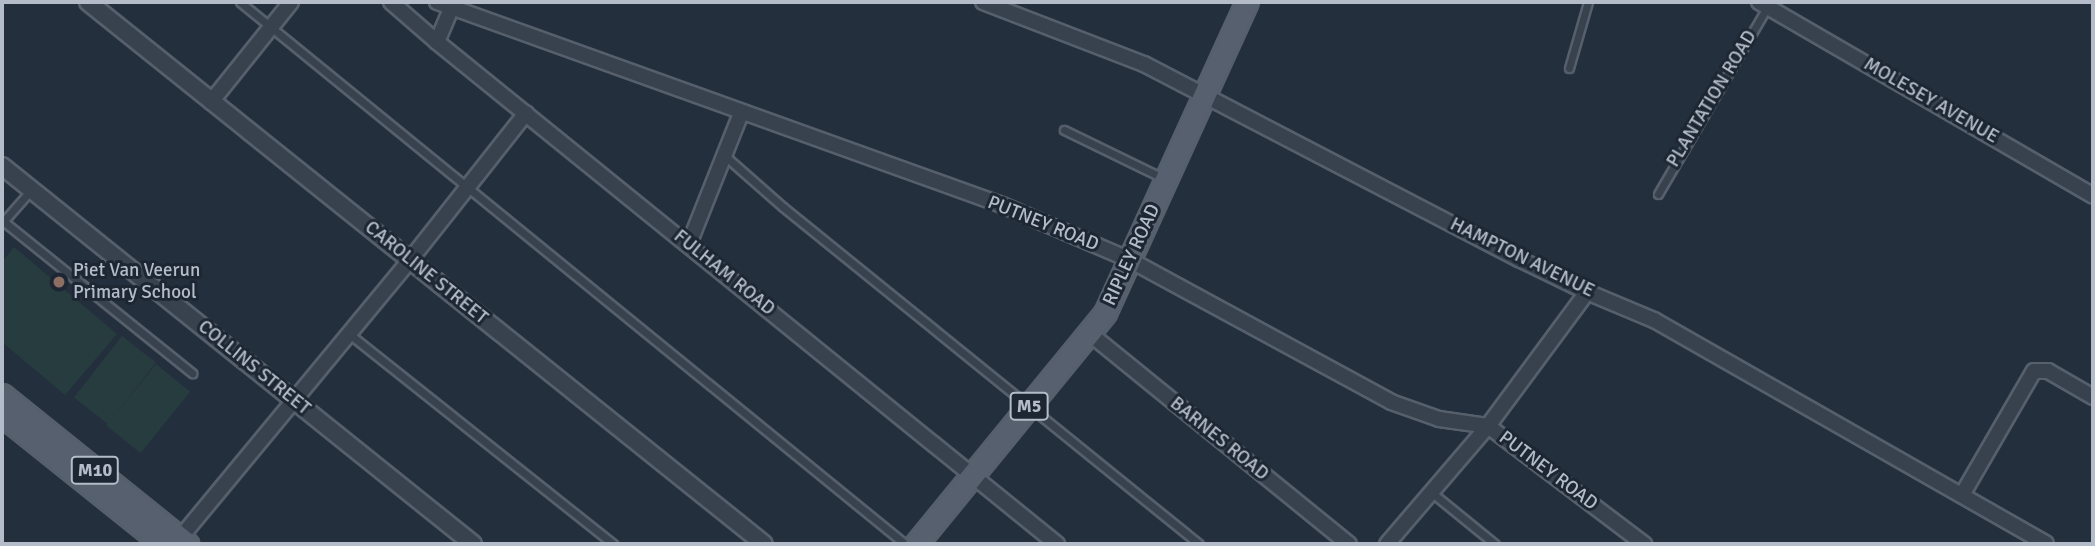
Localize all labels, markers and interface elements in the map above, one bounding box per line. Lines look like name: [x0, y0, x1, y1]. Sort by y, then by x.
street label: PLANTATION ROAD: [1662, 26, 1762, 172]
street label: MOLESEY AVENUE: [1859, 53, 2003, 149]
street label: PUTNEY ROAD: [984, 191, 1102, 257]
street label: RIPLEY ROAD: [1099, 201, 1165, 309]
street label: HAMPTON AVENUE: [1446, 213, 1598, 303]
street label: CAROLINE STREET: [360, 216, 492, 330]
street label: FULHAM ROAD: [669, 225, 779, 321]
place label: Piet Van Veerun Primary School: [73, 260, 200, 304]
marker: Piet Van Veerun Primary School: [51, 274, 67, 290]
street label: COLLINS STREET: [193, 316, 315, 420]
road number: M5: [1008, 392, 1050, 420]
street label: BARNES ROAD: [1165, 392, 1273, 486]
street label: PUTNEY ROAD: [1494, 427, 1602, 515]
road number: M10: [70, 456, 119, 484]

